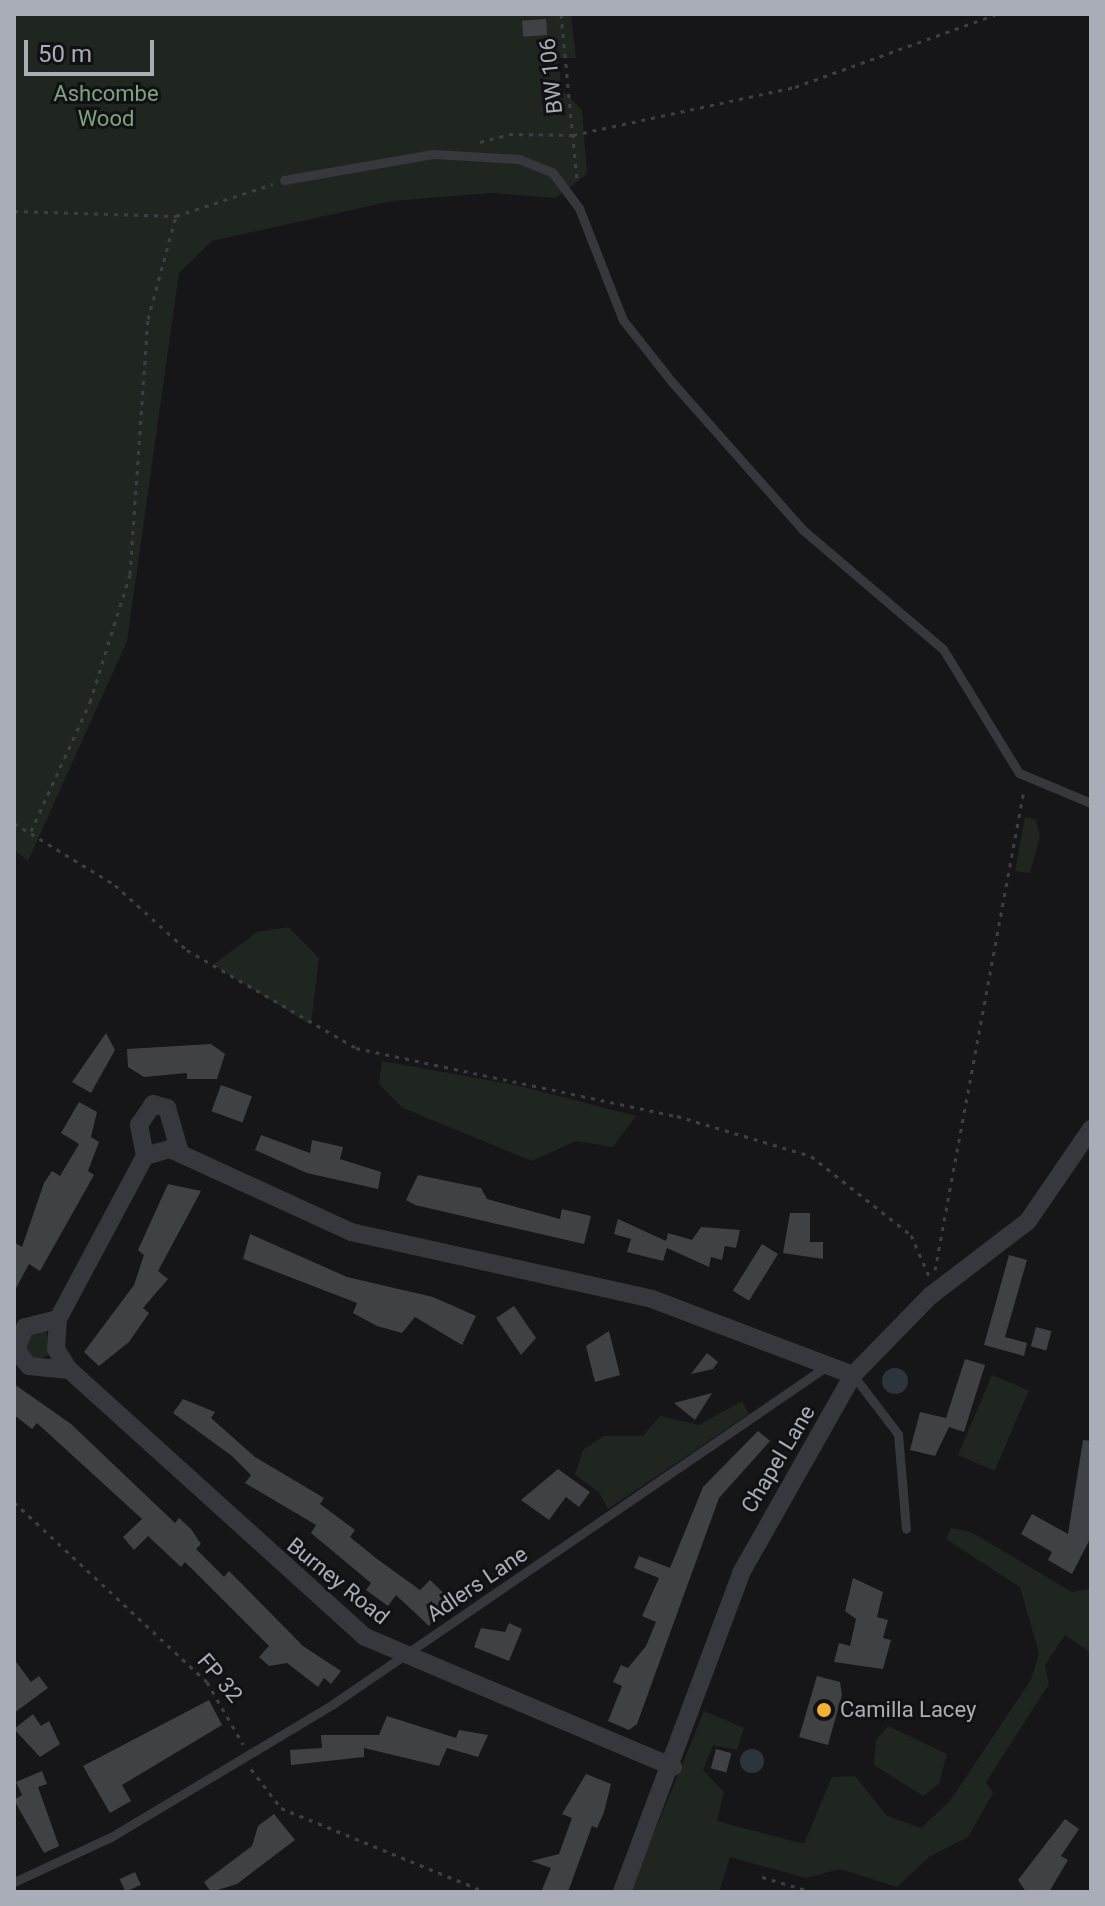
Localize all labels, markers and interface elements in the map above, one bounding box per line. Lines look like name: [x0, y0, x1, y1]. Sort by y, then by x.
scale bar: [28, 24, 158, 74]
street label: BW 106: [534, 37, 568, 115]
text: 50 m: [38, 40, 92, 68]
park label: Ashcombe Wood: [53, 80, 159, 132]
street label: Chapel Lane: [736, 1400, 820, 1518]
street label: Burney Road: [282, 1532, 394, 1630]
street label: Adlers Lane: [422, 1541, 532, 1627]
street label: FP 32: [192, 1648, 248, 1708]
place label: Camilla Lacey: [840, 1697, 976, 1723]
marker: Camilla Lacey: [815, 1701, 833, 1719]

